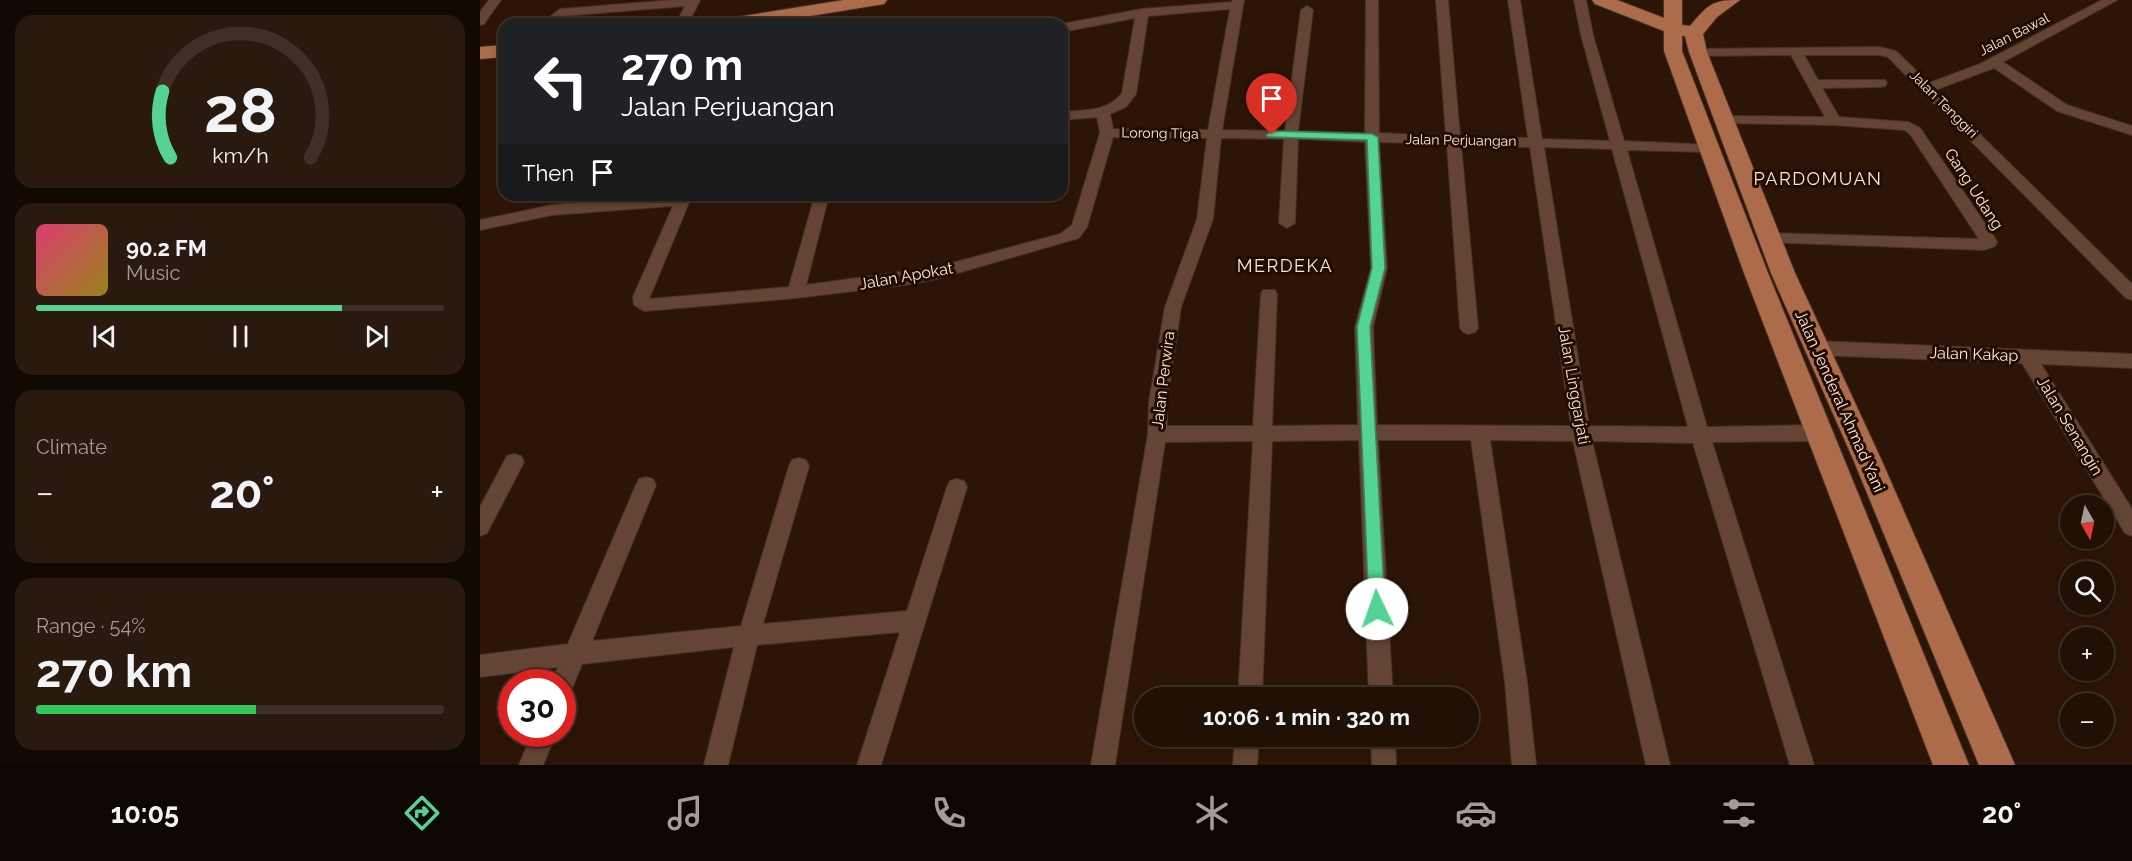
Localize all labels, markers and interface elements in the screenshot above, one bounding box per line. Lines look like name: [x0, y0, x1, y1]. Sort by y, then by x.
street label: Jalan Bawal: [1976, 9, 2052, 59]
text: 270 m: [621, 41, 743, 90]
icon: left: [522, 42, 600, 120]
street label: Jalan Tenggiri: [1907, 67, 1981, 141]
text: 28: [204, 73, 276, 147]
pin: [1246, 73, 1297, 135]
icon: arrive: [1255, 82, 1288, 115]
text: Jalan Perjuangan: [621, 91, 835, 122]
street label: Lorong Tiga: [1121, 124, 1199, 142]
street label: Jalan Perjuangan: [1405, 131, 1517, 149]
text: km/h: [212, 144, 268, 169]
street label: Gang Udang: [1941, 145, 2007, 233]
icon: arrive: [586, 156, 619, 189]
text: Then: [522, 160, 574, 186]
district label: PARDOMUAN: [1753, 168, 1883, 189]
text: 90.2 FM: [126, 235, 207, 261]
district label: MERDEKA: [1237, 255, 1333, 276]
street label: Jalan Apokat: [858, 258, 955, 294]
text: Music: [126, 261, 180, 285]
street label: Jalan Jenderal Ahmad Yani: [1791, 307, 1889, 495]
icon: previous: [88, 320, 121, 353]
icon: pause: [224, 320, 257, 353]
icon: next: [360, 320, 393, 353]
street label: Jalan Linggarjati: [1554, 324, 1594, 446]
street label: Jalan Perwira: [1148, 330, 1178, 430]
street label: Jalan Kakap: [1929, 343, 2019, 365]
street label: Jalan Senangin: [2033, 373, 2107, 479]
text: Climate: [36, 435, 107, 459]
text: 20°: [209, 466, 275, 519]
text: −: [36, 473, 54, 512]
text: +: [430, 473, 444, 512]
north arrow: [2060, 495, 2114, 549]
map controls: [2060, 495, 2114, 747]
button: search: [2060, 561, 2114, 615]
position arrow: [1345, 577, 1409, 641]
text: Range · 54%: [36, 614, 146, 638]
button: +: [2060, 627, 2114, 681]
text: 270 km: [36, 645, 192, 698]
speed limit sign: 30: [498, 669, 576, 747]
button: −: [2060, 693, 2114, 747]
text: 10:06 · 1 min · 320 m: [1203, 704, 1410, 730]
icon: directions: [401, 792, 443, 834]
icon: music: [664, 792, 706, 834]
icon: phone: [928, 792, 970, 834]
icon: climate: [1191, 792, 1233, 834]
icon: car: [1455, 792, 1497, 834]
icon: filters: [1718, 792, 1760, 834]
text: 10:05: [111, 798, 179, 829]
text: 20°: [1982, 798, 2021, 829]

